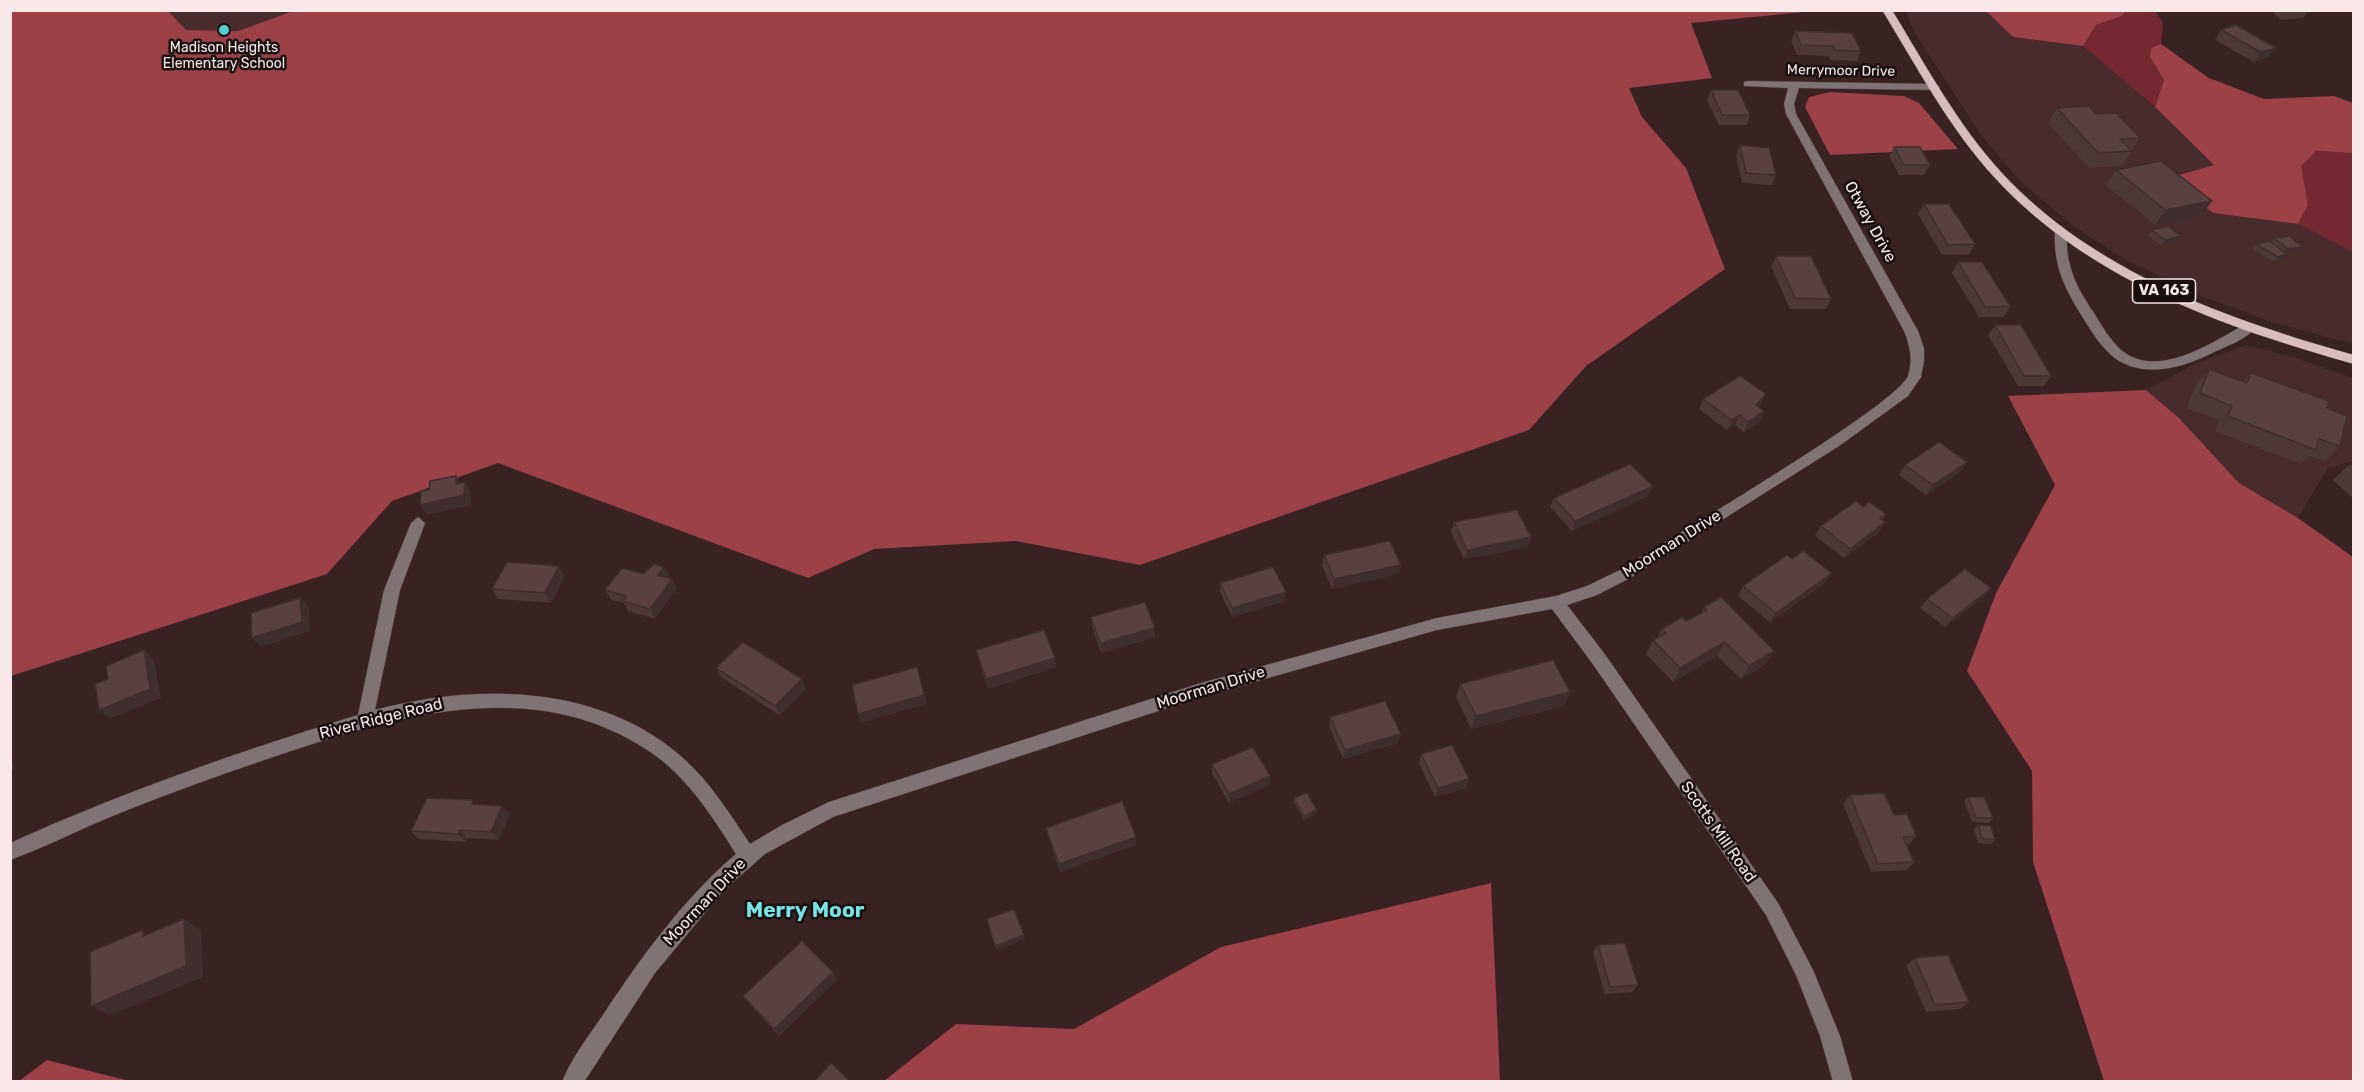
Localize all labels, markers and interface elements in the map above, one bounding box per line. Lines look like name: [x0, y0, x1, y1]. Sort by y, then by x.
marker: Madison Heights Elementary School: [217, 23, 231, 37]
place label: Madison Heights Elementary School: [163, 40, 285, 72]
street label: Merrymoor Drive: [1787, 62, 1895, 80]
street label: Otway Drive: [1840, 178, 1900, 266]
road number: VA 163: [2132, 279, 2196, 303]
street label: Moorman Drive: [1619, 506, 1725, 582]
street label: Moorman Drive: [1154, 662, 1268, 714]
street label: River Ridge Road: [318, 694, 444, 744]
street label: Scotts Mill Road: [1676, 778, 1760, 886]
street label: Moorman Drive: [660, 854, 750, 950]
district label: Merry Moor: [746, 898, 864, 924]

